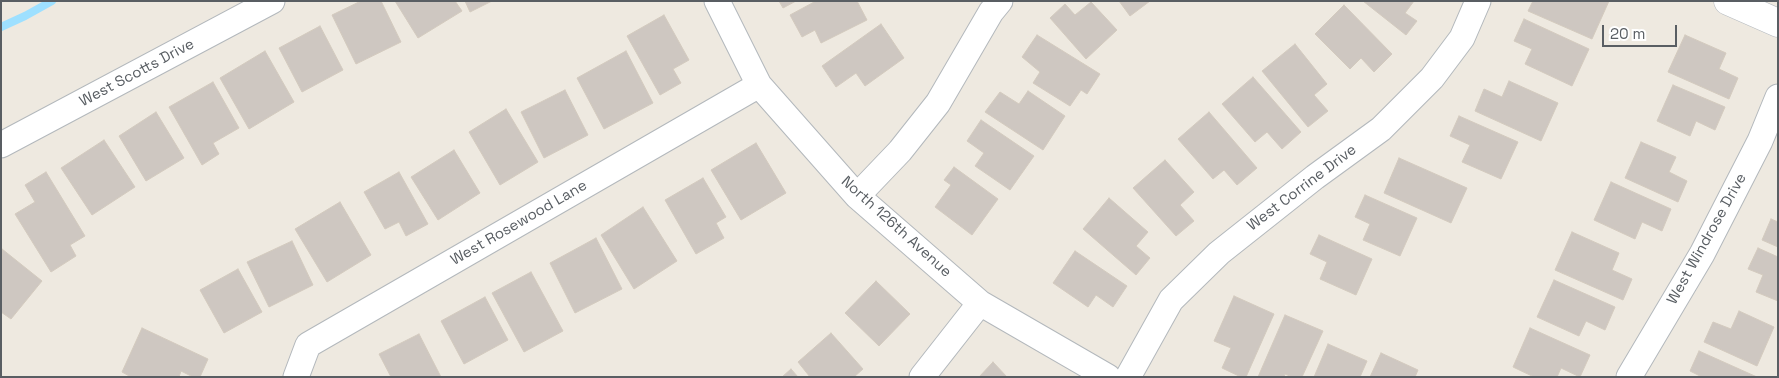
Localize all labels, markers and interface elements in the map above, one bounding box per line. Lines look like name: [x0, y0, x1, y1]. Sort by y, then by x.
scale bar: [1604, 15, 1679, 47]
text: 20 m: [1610, 24, 1645, 43]
street label: West Scotts Drive: [77, 35, 197, 111]
street label: West Corrine Drive: [1244, 141, 1360, 235]
street label: West Windrose Drive: [1663, 170, 1751, 308]
street label: North 126th Avenue: [837, 173, 955, 281]
street label: West Rosewood Lane: [448, 177, 590, 269]

